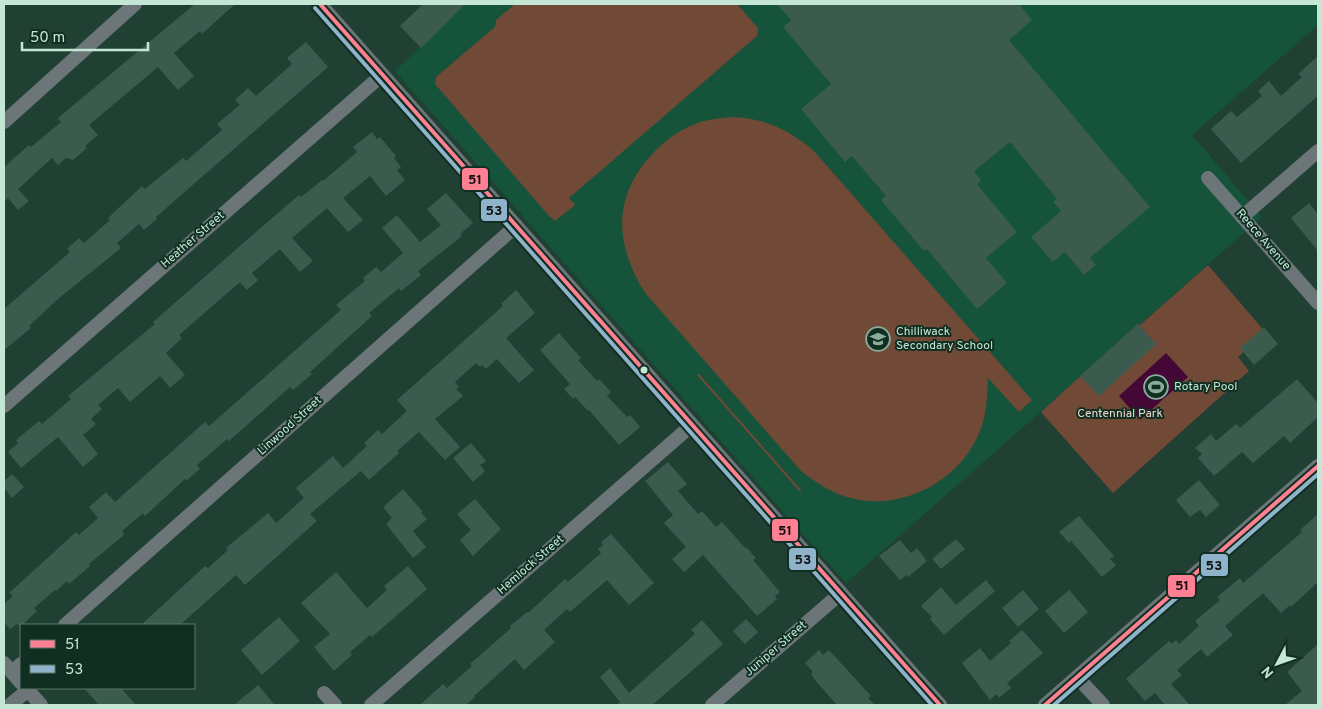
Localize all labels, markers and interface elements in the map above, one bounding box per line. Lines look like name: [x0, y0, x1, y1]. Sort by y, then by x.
scale bar: [22, 20, 149, 52]
text: 50 m: [30, 29, 65, 48]
line badge: 51: [461, 167, 489, 191]
text: 51: [468, 172, 482, 189]
line badge: 53: [480, 198, 508, 222]
text: 53: [486, 203, 502, 220]
street label: Reece Avenue: [1232, 206, 1294, 274]
street label: Heather Street: [158, 208, 228, 272]
place label: Chilliwack Secondary School: [896, 324, 993, 354]
school or university icon: Chilliwack Secondary School: [865, 326, 891, 352]
unlabelled marker: [639, 365, 649, 375]
sports icon: Rotary Pool: [1143, 374, 1169, 400]
place label: Rotary Pool: [1174, 379, 1237, 395]
street label: Linwood Street: [254, 393, 326, 459]
park label: Centennial Park: [1077, 406, 1163, 422]
line badge: 51: [771, 518, 799, 542]
text: 51: [778, 523, 792, 540]
street label: Hemlock Street: [494, 532, 568, 598]
line badge: 53: [788, 547, 817, 571]
text: 53: [795, 552, 811, 569]
line badge: 53: [1200, 553, 1229, 577]
text: 53: [1206, 558, 1222, 575]
line badge: 51: [1167, 574, 1196, 598]
text: 51: [1175, 578, 1189, 595]
street label: Juniper Street: [742, 618, 810, 680]
legend: [20, 624, 195, 689]
text: 51: [65, 636, 80, 655]
north arrow: [1252, 639, 1302, 689]
text: 53: [65, 661, 83, 680]
text: N: [1259, 662, 1278, 681]

